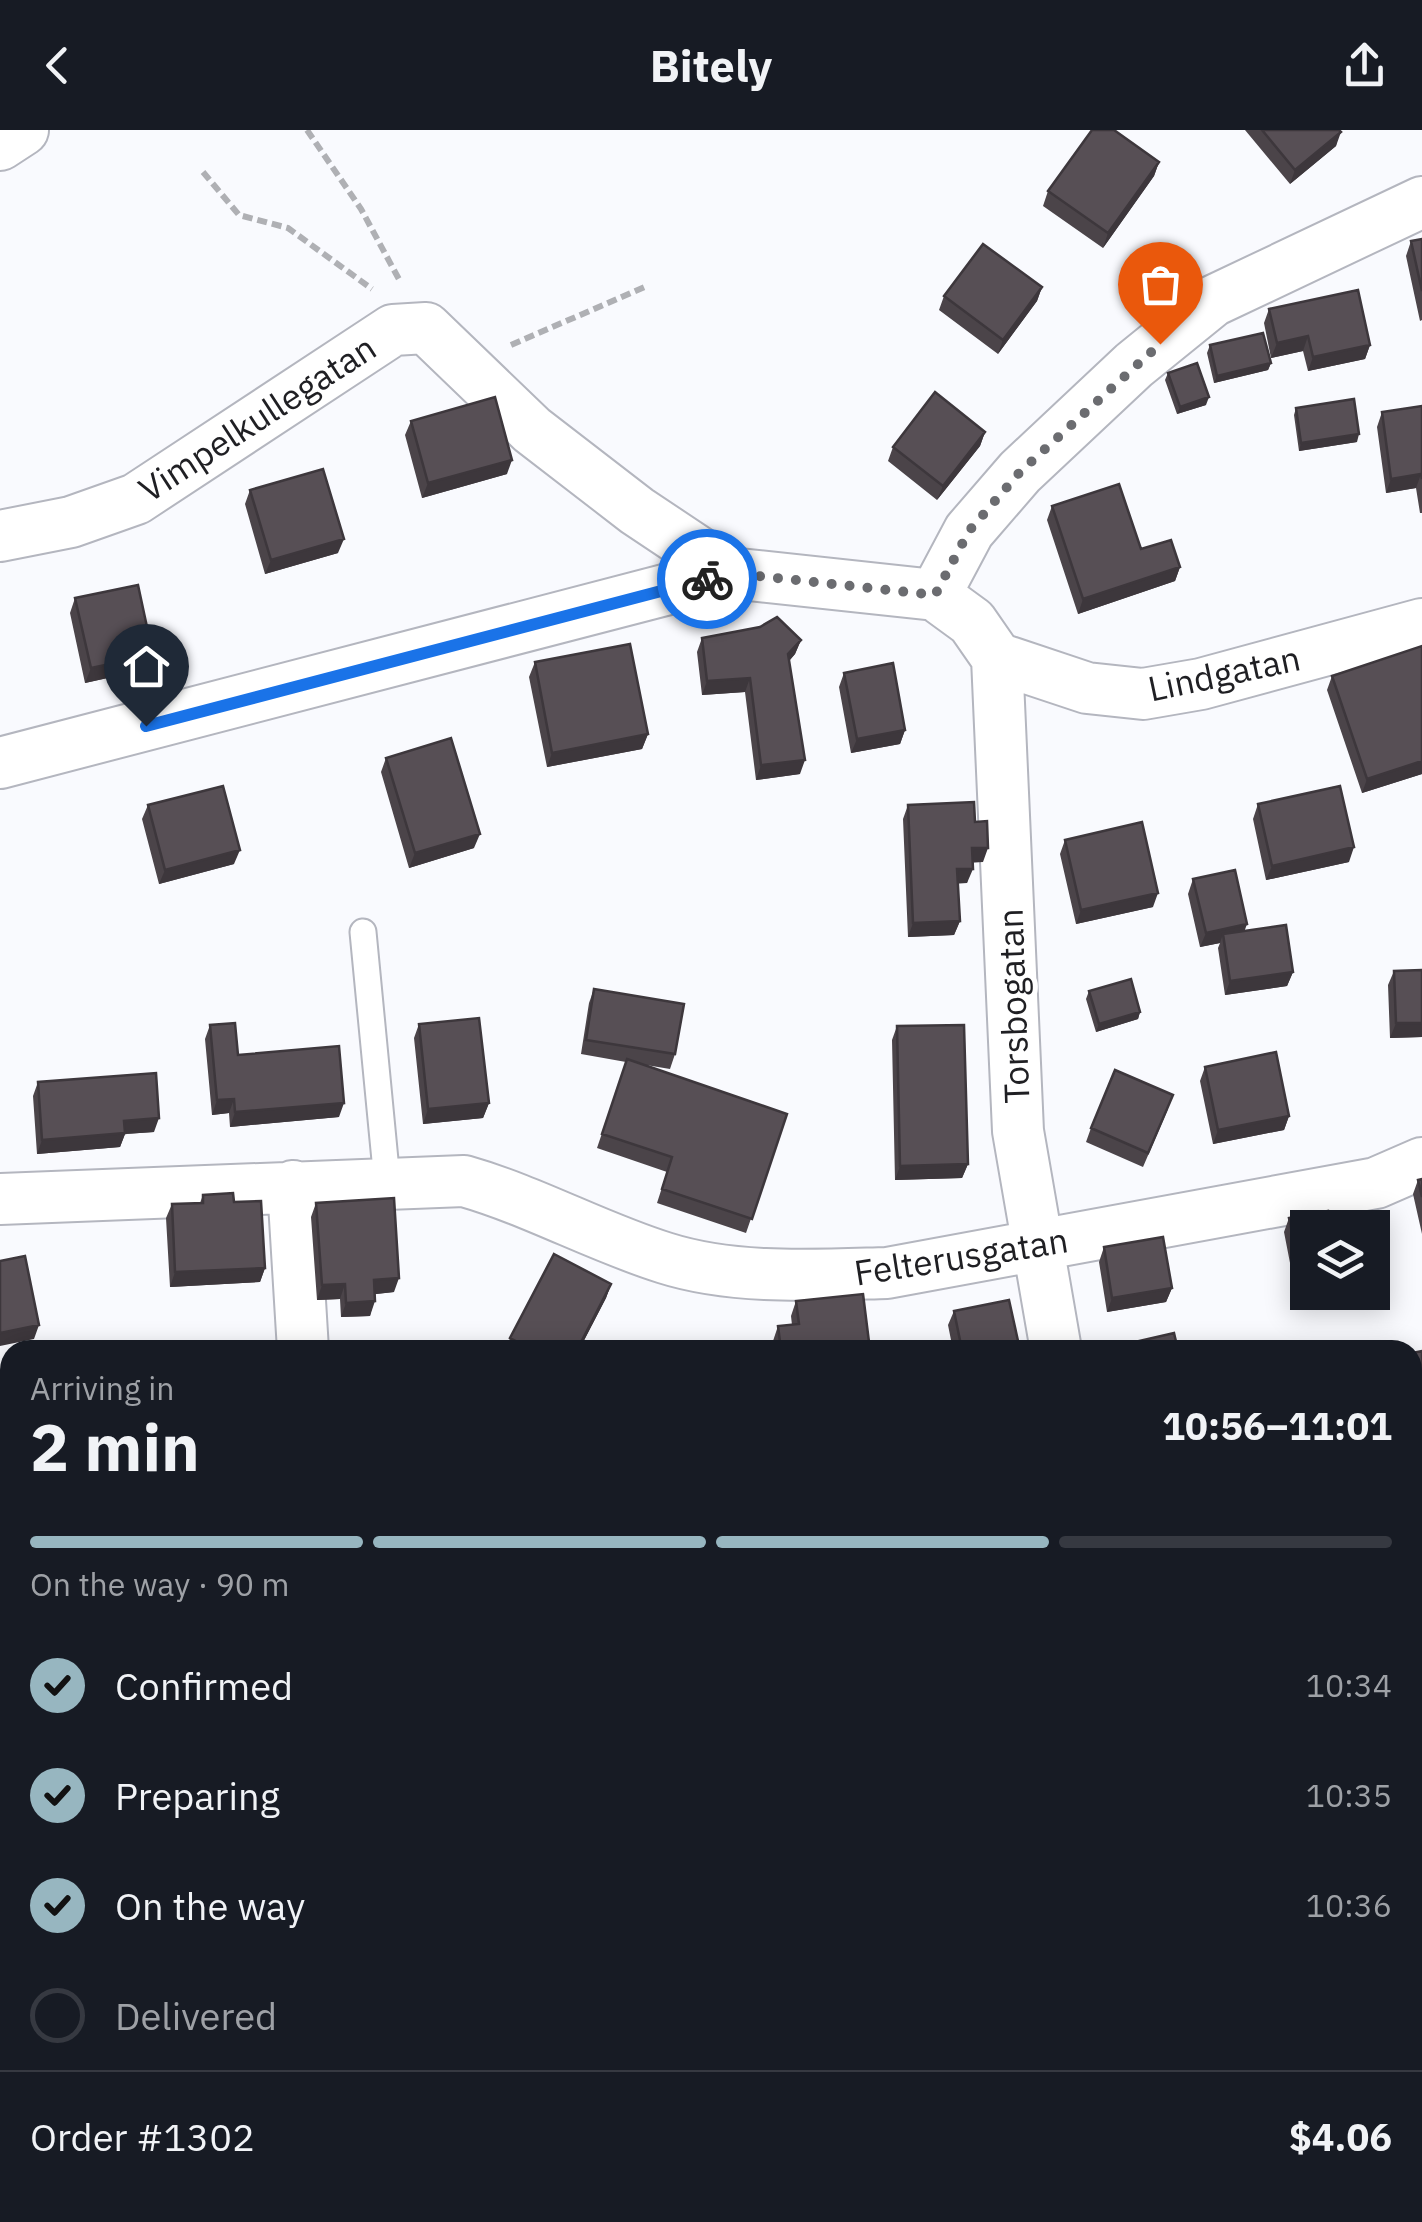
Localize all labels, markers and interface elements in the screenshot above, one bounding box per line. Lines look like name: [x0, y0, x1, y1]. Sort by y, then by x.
text: Bitely: [650, 36, 772, 94]
icon: back: [30, 38, 85, 93]
icon: share: [1337, 38, 1392, 93]
pin: [1118, 242, 1203, 345]
icon: bag: [1133, 257, 1188, 312]
street label: Vimpelkullegatan: [130, 324, 384, 512]
courier: [657, 529, 757, 629]
icon: bike: [680, 552, 735, 607]
pin: [104, 624, 189, 727]
street label: Lindgatan: [1144, 634, 1304, 712]
icon: home: [119, 639, 174, 694]
street label: Torsbogatan: [987, 908, 1039, 1104]
map controls: [1290, 1210, 1390, 1310]
button: layers: [1290, 1210, 1390, 1310]
street label: Felterusgatan: [851, 1216, 1071, 1296]
text: Arriving in: [30, 1367, 175, 1409]
text: 10:56–11:01: [1162, 1401, 1392, 1450]
text: 2 min: [30, 1404, 200, 1489]
text: On the way · 90 m: [30, 1563, 290, 1605]
icon: check: [30, 1658, 85, 1713]
text: Confirmed: [115, 1661, 293, 1710]
text: 10:34: [1306, 1664, 1392, 1706]
icon: check: [30, 1768, 85, 1823]
text: Preparing: [115, 1771, 280, 1820]
text: 10:35: [1306, 1774, 1392, 1816]
icon: check: [30, 1878, 85, 1933]
text: On the way: [115, 1881, 305, 1930]
text: 10:36: [1306, 1884, 1392, 1926]
text: Delivered: [115, 1991, 277, 2040]
text: Order #1302: [30, 2112, 255, 2161]
text: $4.06: [1289, 2112, 1392, 2161]

